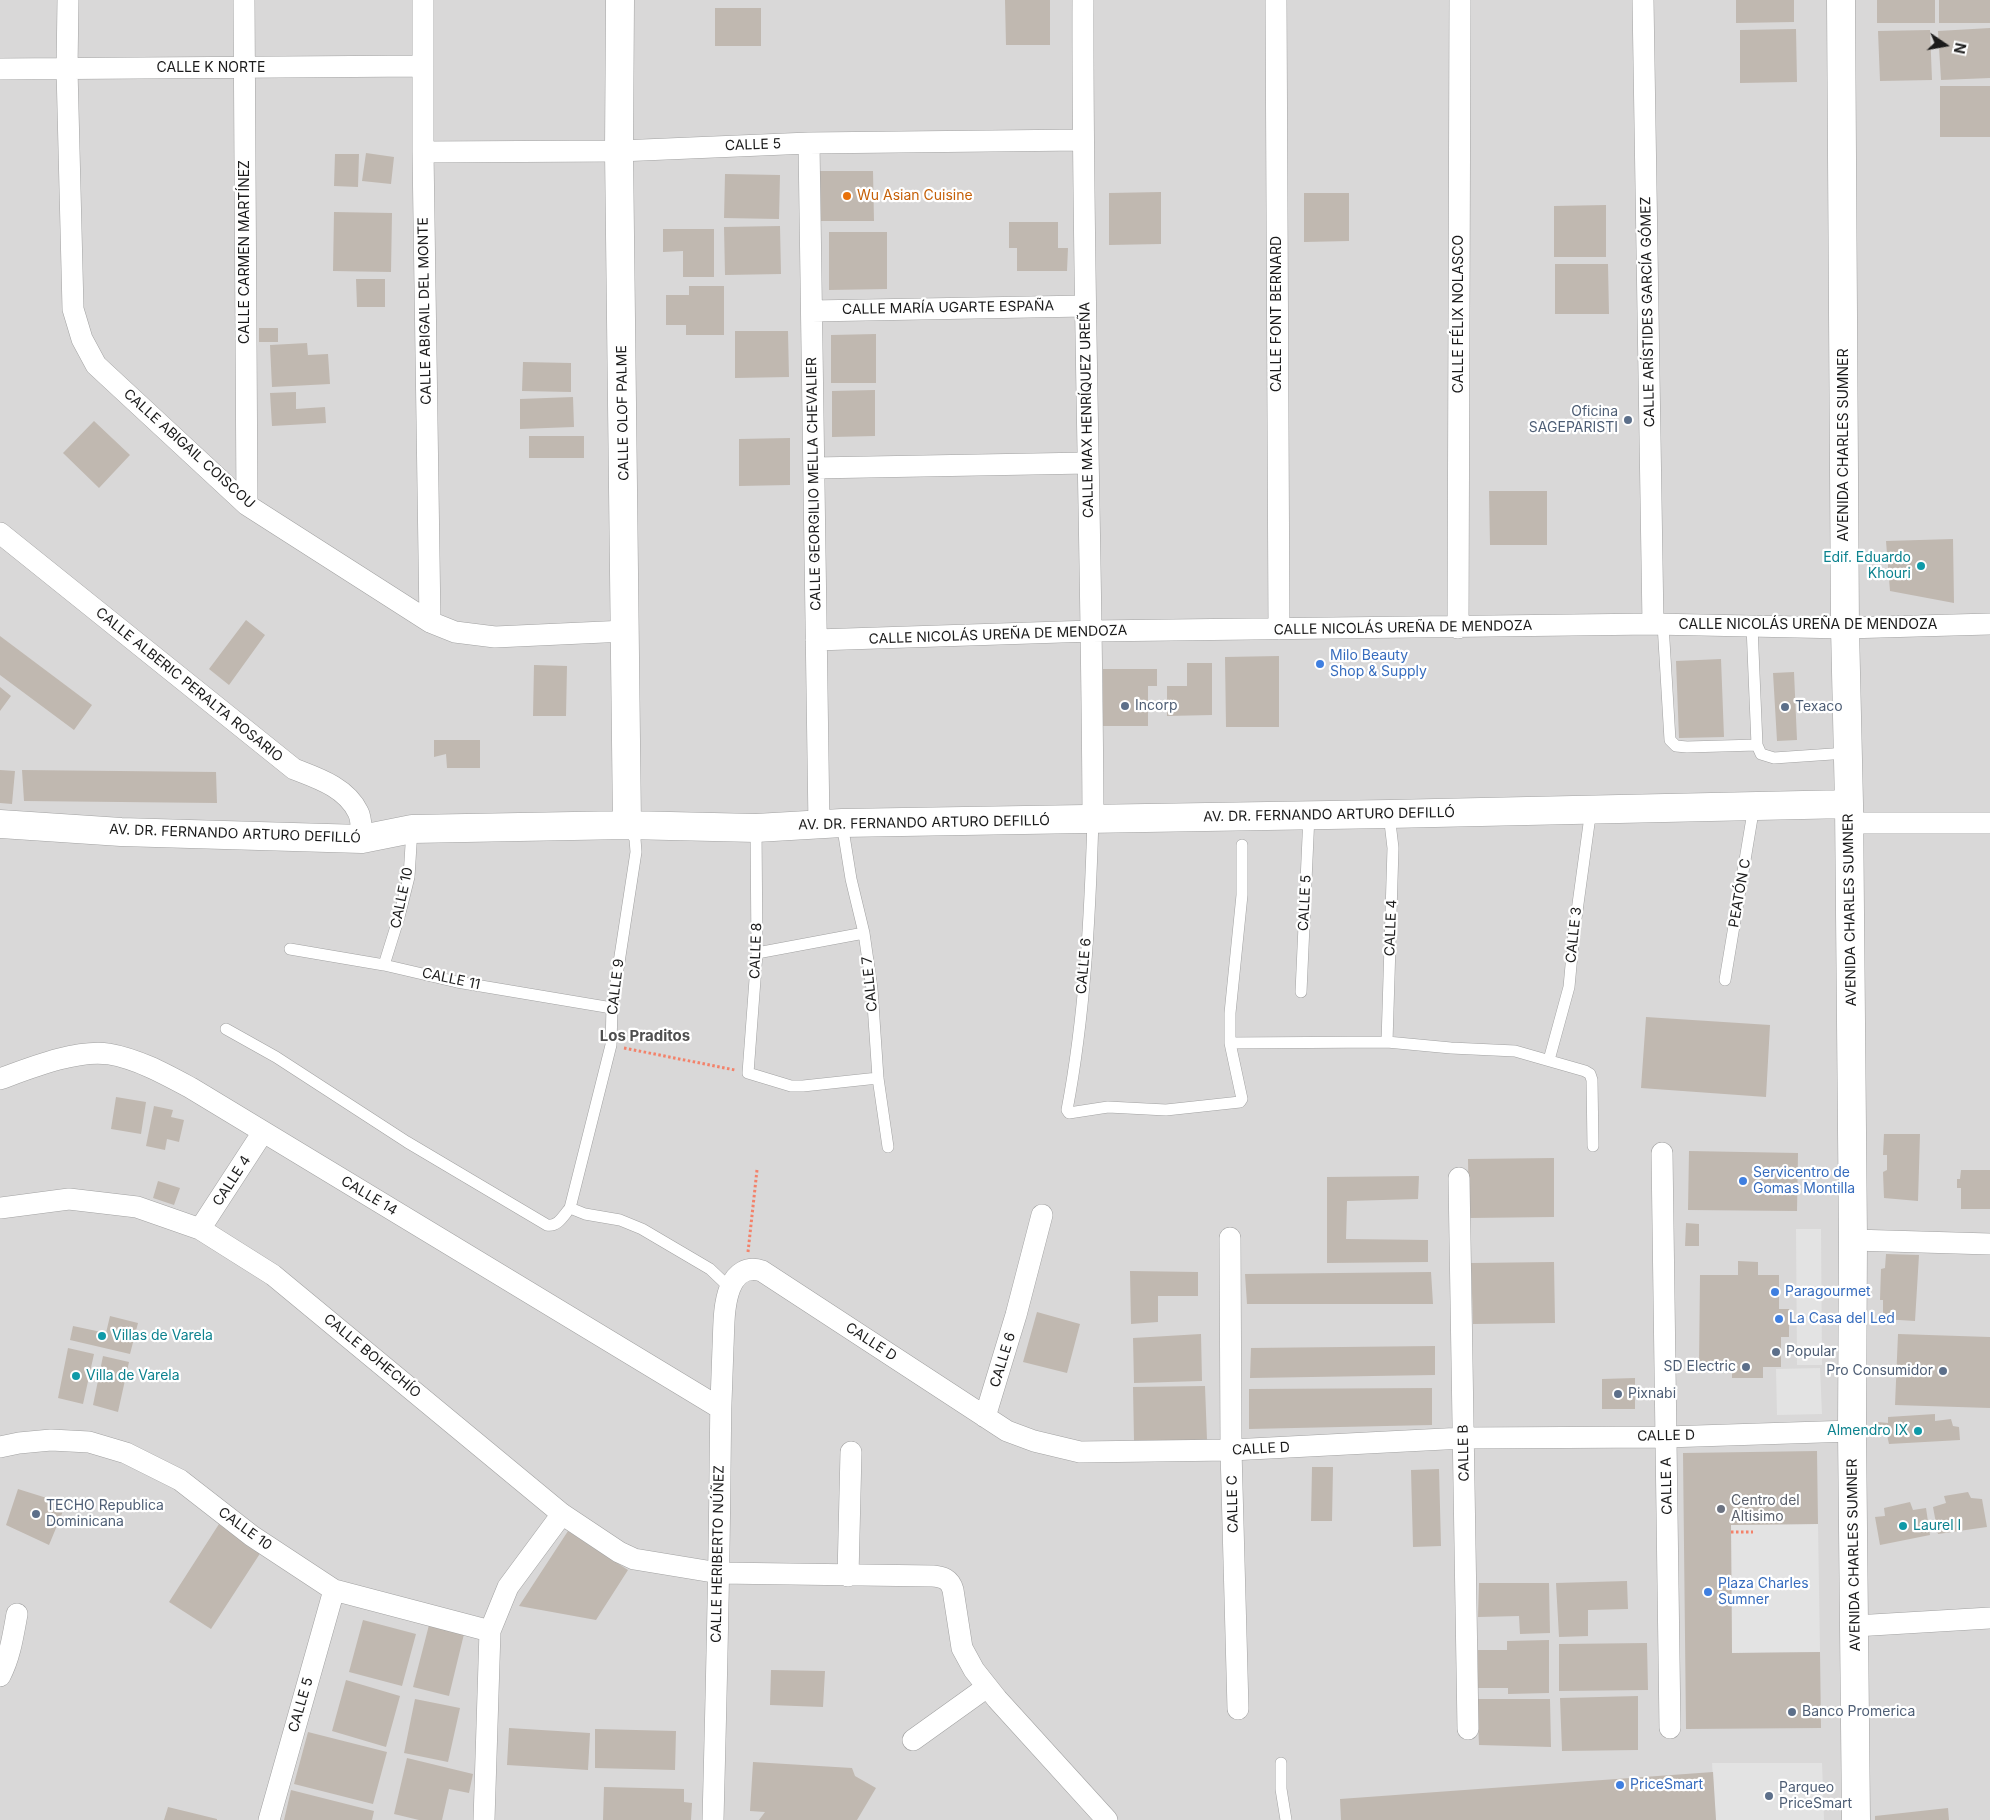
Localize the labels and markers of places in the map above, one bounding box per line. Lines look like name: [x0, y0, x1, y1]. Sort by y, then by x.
place label: Wu Asian Cuisine: [857, 188, 973, 204]
marker: Wu Asian Cuisine: [841, 190, 853, 202]
place label: Oficina SAGEPARISTI: [1529, 404, 1618, 437]
marker: Oficina SAGEPARISTI: [1622, 414, 1634, 426]
place label: Edif. Eduardo Khouri: [1823, 550, 1911, 582]
marker: Edif. Eduardo Khouri: [1915, 560, 1927, 572]
place label: Milo Beauty Shop & Supply: [1330, 648, 1427, 680]
marker: Milo Beauty Shop & Supply: [1314, 658, 1326, 670]
place label: Incorp: [1135, 698, 1177, 714]
place label: Texaco: [1795, 699, 1843, 715]
marker: Incorp: [1119, 700, 1131, 712]
marker: Texaco: [1779, 701, 1791, 713]
place label: Servicentro de Gomas Montilla: [1753, 1165, 1855, 1198]
marker: Servicentro de Gomas Montilla: [1737, 1175, 1749, 1187]
place label: Paragourmet: [1785, 1284, 1871, 1300]
marker: Paragourmet: [1769, 1286, 1781, 1298]
place label: La Casa del Led: [1789, 1311, 1895, 1327]
marker: La Casa del Led: [1773, 1313, 1785, 1325]
place label: Villas de Varela: [112, 1328, 213, 1344]
marker: Villas de Varela: [96, 1330, 108, 1342]
place label: Popular: [1786, 1344, 1837, 1360]
marker: Popular: [1770, 1346, 1782, 1358]
place label: SD Electric: [1664, 1359, 1736, 1375]
marker: SD Electric: [1740, 1361, 1752, 1373]
place label: Pro Consumidor: [1826, 1363, 1933, 1379]
marker: Pro Consumidor: [1937, 1365, 1949, 1377]
place label: Villa de Varela: [86, 1368, 180, 1384]
marker: Villa de Varela: [70, 1370, 82, 1382]
place label: Pixnabi: [1628, 1386, 1676, 1402]
marker: Pixnabi: [1612, 1388, 1624, 1400]
place label: Almendro IX: [1827, 1423, 1908, 1439]
marker: Almendro IX: [1912, 1425, 1924, 1437]
place label: Centro del Altisimo: [1731, 1493, 1800, 1525]
place label: TECHO Republica Dominicana: [46, 1498, 164, 1530]
marker: Centro del Altisimo: [1715, 1503, 1727, 1515]
marker: TECHO Republica Dominicana: [30, 1508, 42, 1520]
place label: Laurel I: [1913, 1518, 1961, 1534]
marker: Laurel I: [1897, 1520, 1909, 1532]
place label: Plaza Charles Sumner: [1718, 1576, 1809, 1608]
marker: Plaza Charles Sumner: [1702, 1586, 1714, 1598]
place label: Banco Promerica: [1802, 1704, 1915, 1720]
marker: Banco Promerica: [1786, 1706, 1798, 1718]
place label: PriceSmart: [1630, 1777, 1703, 1793]
marker: PriceSmart: [1614, 1779, 1626, 1791]
place label: Parqueo PriceSmart: [1779, 1780, 1852, 1812]
marker: Parqueo PriceSmart: [1763, 1790, 1775, 1802]

